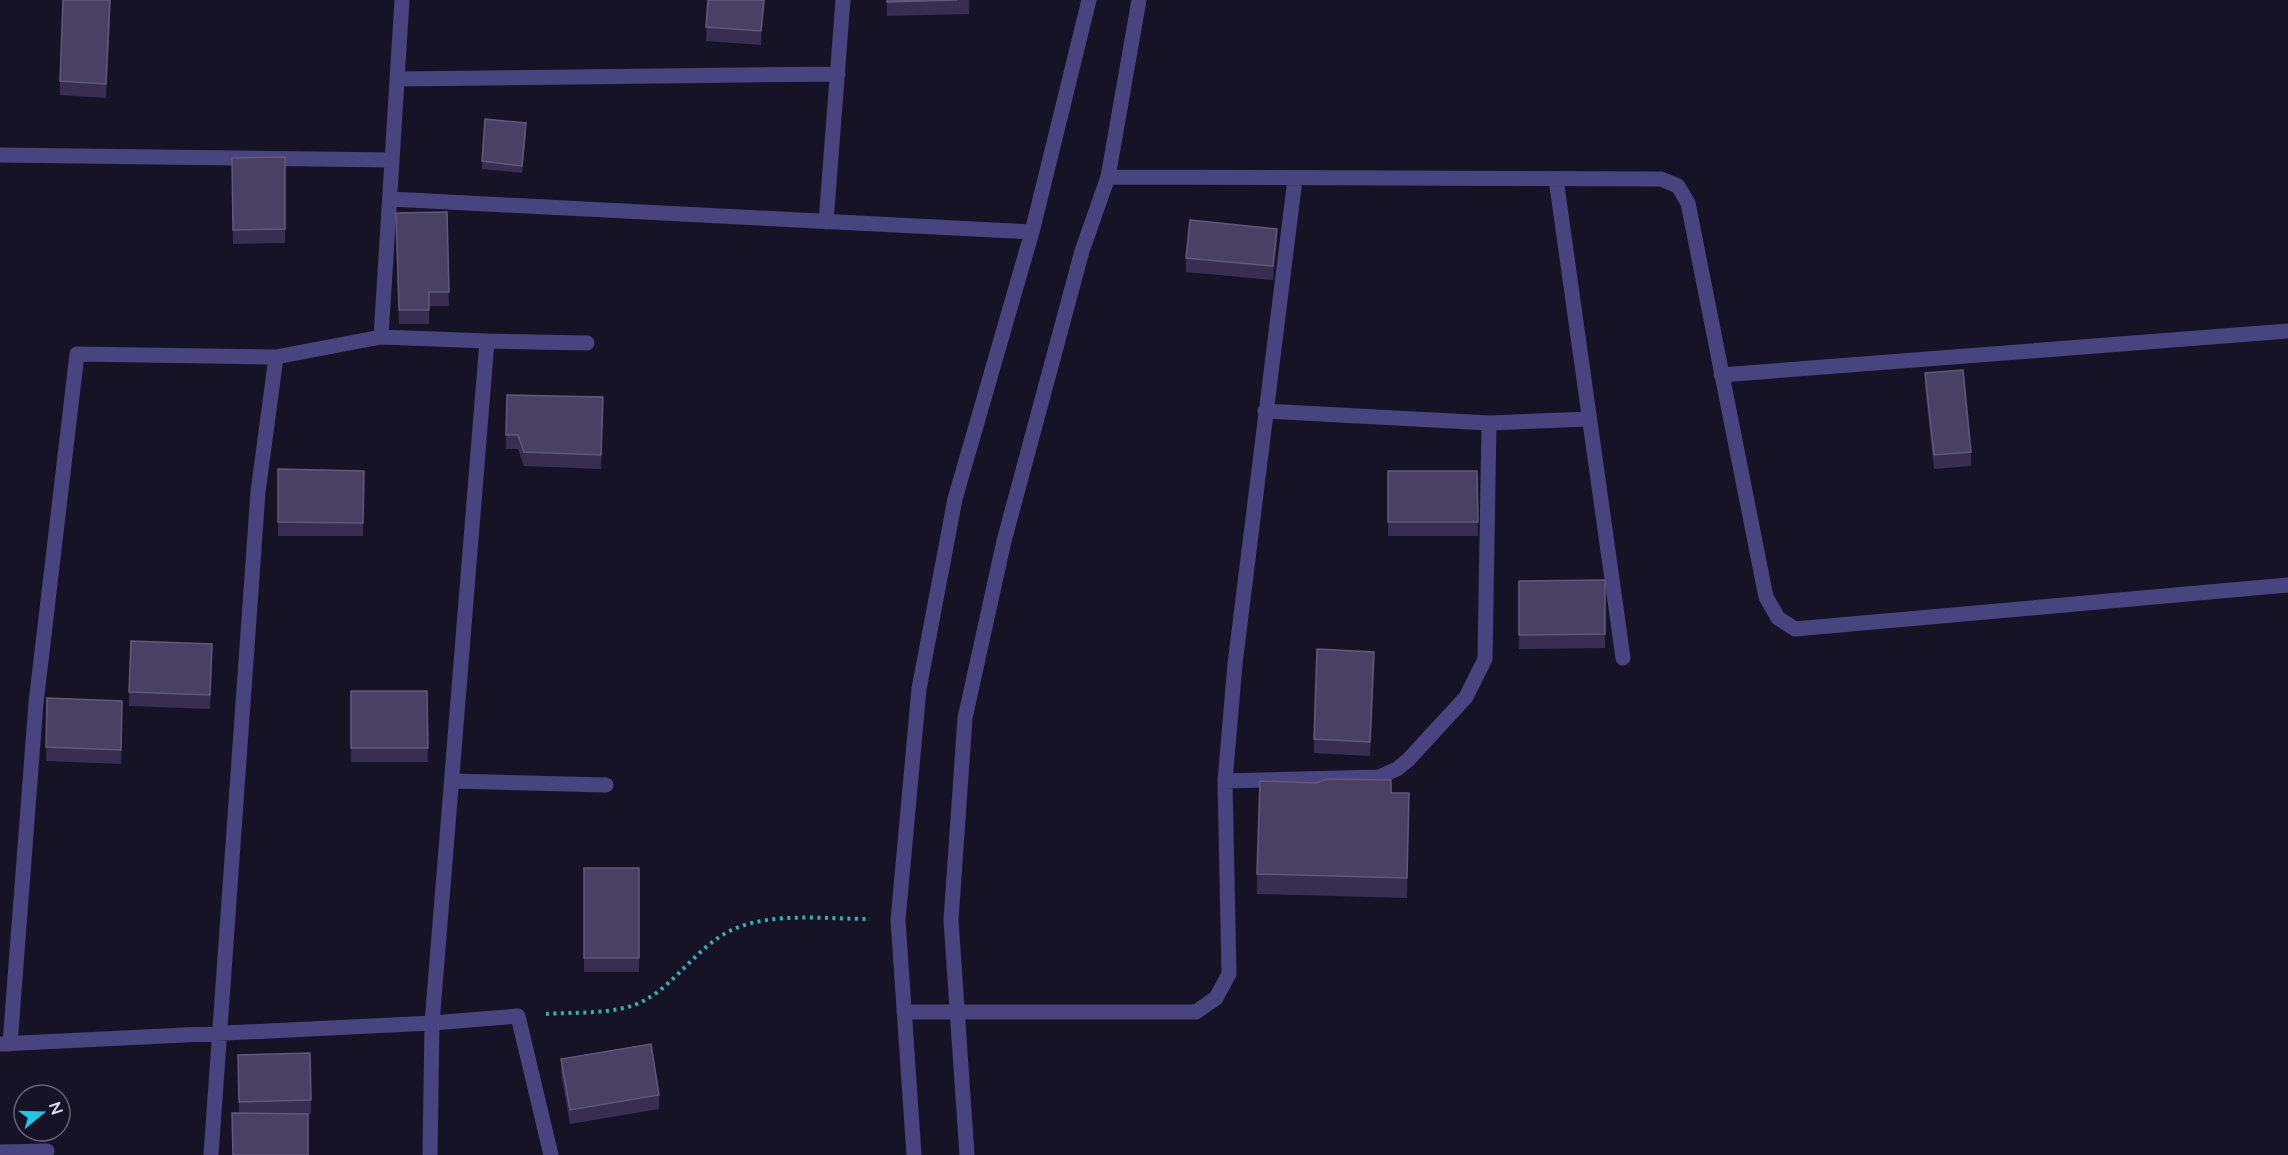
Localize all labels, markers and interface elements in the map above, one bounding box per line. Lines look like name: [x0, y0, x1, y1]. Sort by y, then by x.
north arrow: [12, 1083, 72, 1143]
text: N: [46, 1099, 68, 1117]

